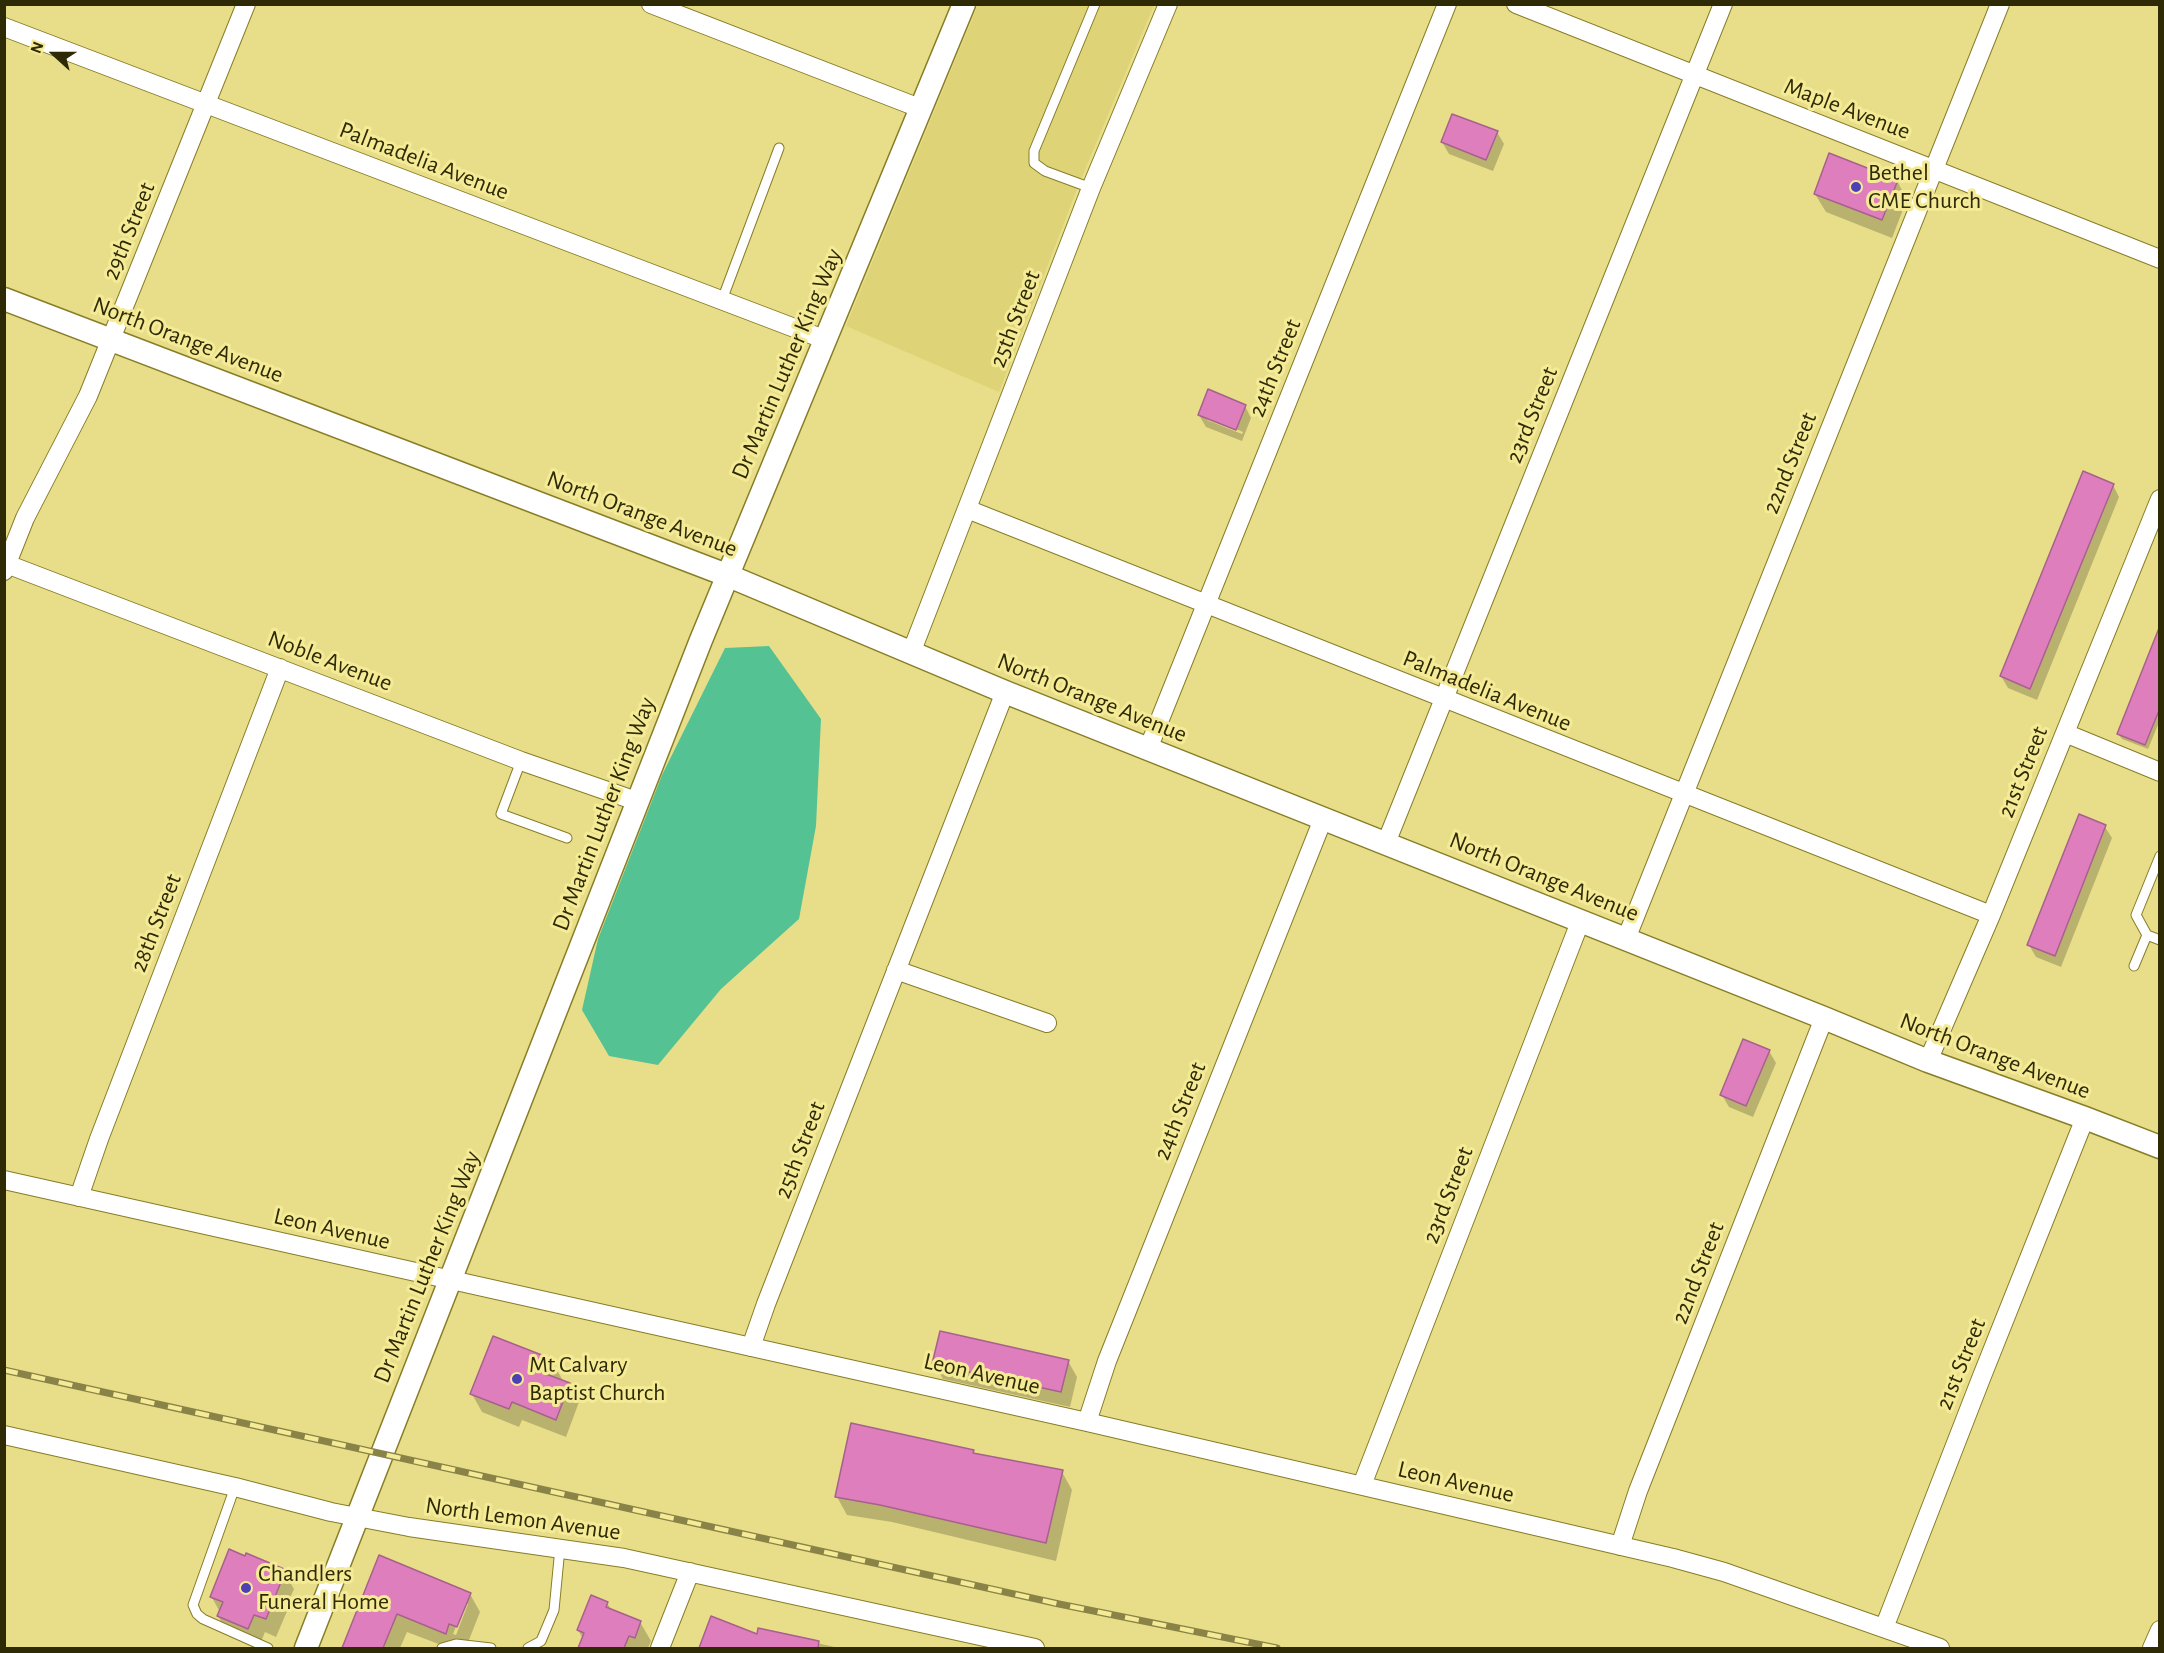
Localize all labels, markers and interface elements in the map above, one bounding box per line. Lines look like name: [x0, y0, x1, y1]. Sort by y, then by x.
north arrow: [24, 24, 84, 84]
text: N: [28, 39, 47, 56]
street label: Maple Avenue: [1780, 72, 1914, 146]
street label: Palmadelia Avenue: [335, 115, 513, 207]
place label: Bethel CME Church: [1868, 159, 1981, 215]
street label: 29th Street: [96, 178, 162, 284]
marker: Bethel CME Church: [1849, 180, 1863, 194]
street label: Dr Martin Luther King Way: [725, 244, 849, 484]
street label: 25th Street: [983, 266, 1047, 372]
street label: North Orange Avenue: [89, 290, 287, 390]
street label: 24th Street: [1242, 315, 1308, 421]
street label: 23rd Street: [1500, 363, 1564, 467]
street label: 22nd Street: [1757, 408, 1823, 518]
street label: North Orange Avenue: [543, 464, 741, 564]
street label: Noble Avenue: [264, 624, 396, 698]
street label: Palmadelia Avenue: [1398, 644, 1576, 738]
street label: North Orange Avenue: [993, 647, 1191, 749]
street label: Dr Martin Luther King Way: [546, 693, 662, 935]
street label: 21st Street: [1992, 722, 2054, 822]
street label: North Orange Avenue: [1445, 826, 1643, 928]
street label: 28th Street: [124, 870, 188, 976]
street label: North Orange Avenue: [1896, 1006, 2094, 1106]
street label: 24th Street: [1147, 1058, 1213, 1164]
street label: 25th Street: [768, 1097, 832, 1203]
street label: 23rd Street: [1416, 1142, 1480, 1248]
street label: Dr Martin Luther King Way: [367, 1147, 487, 1387]
street label: Leon Avenue: [271, 1202, 393, 1256]
street label: 22nd Street: [1665, 1218, 1731, 1328]
street label: 21st Street: [1930, 1314, 1992, 1414]
street label: Leon Avenue: [921, 1347, 1043, 1401]
place label: Mt Calvary Baptist Church: [529, 1351, 666, 1407]
marker: Mt Calvary Baptist Church: [510, 1372, 524, 1386]
street label: Leon Avenue: [1395, 1455, 1517, 1509]
street label: North Lemon Avenue: [423, 1491, 623, 1547]
place label: Chandlers Funeral Home: [258, 1560, 389, 1616]
marker: Chandlers Funeral Home: [239, 1581, 253, 1595]

